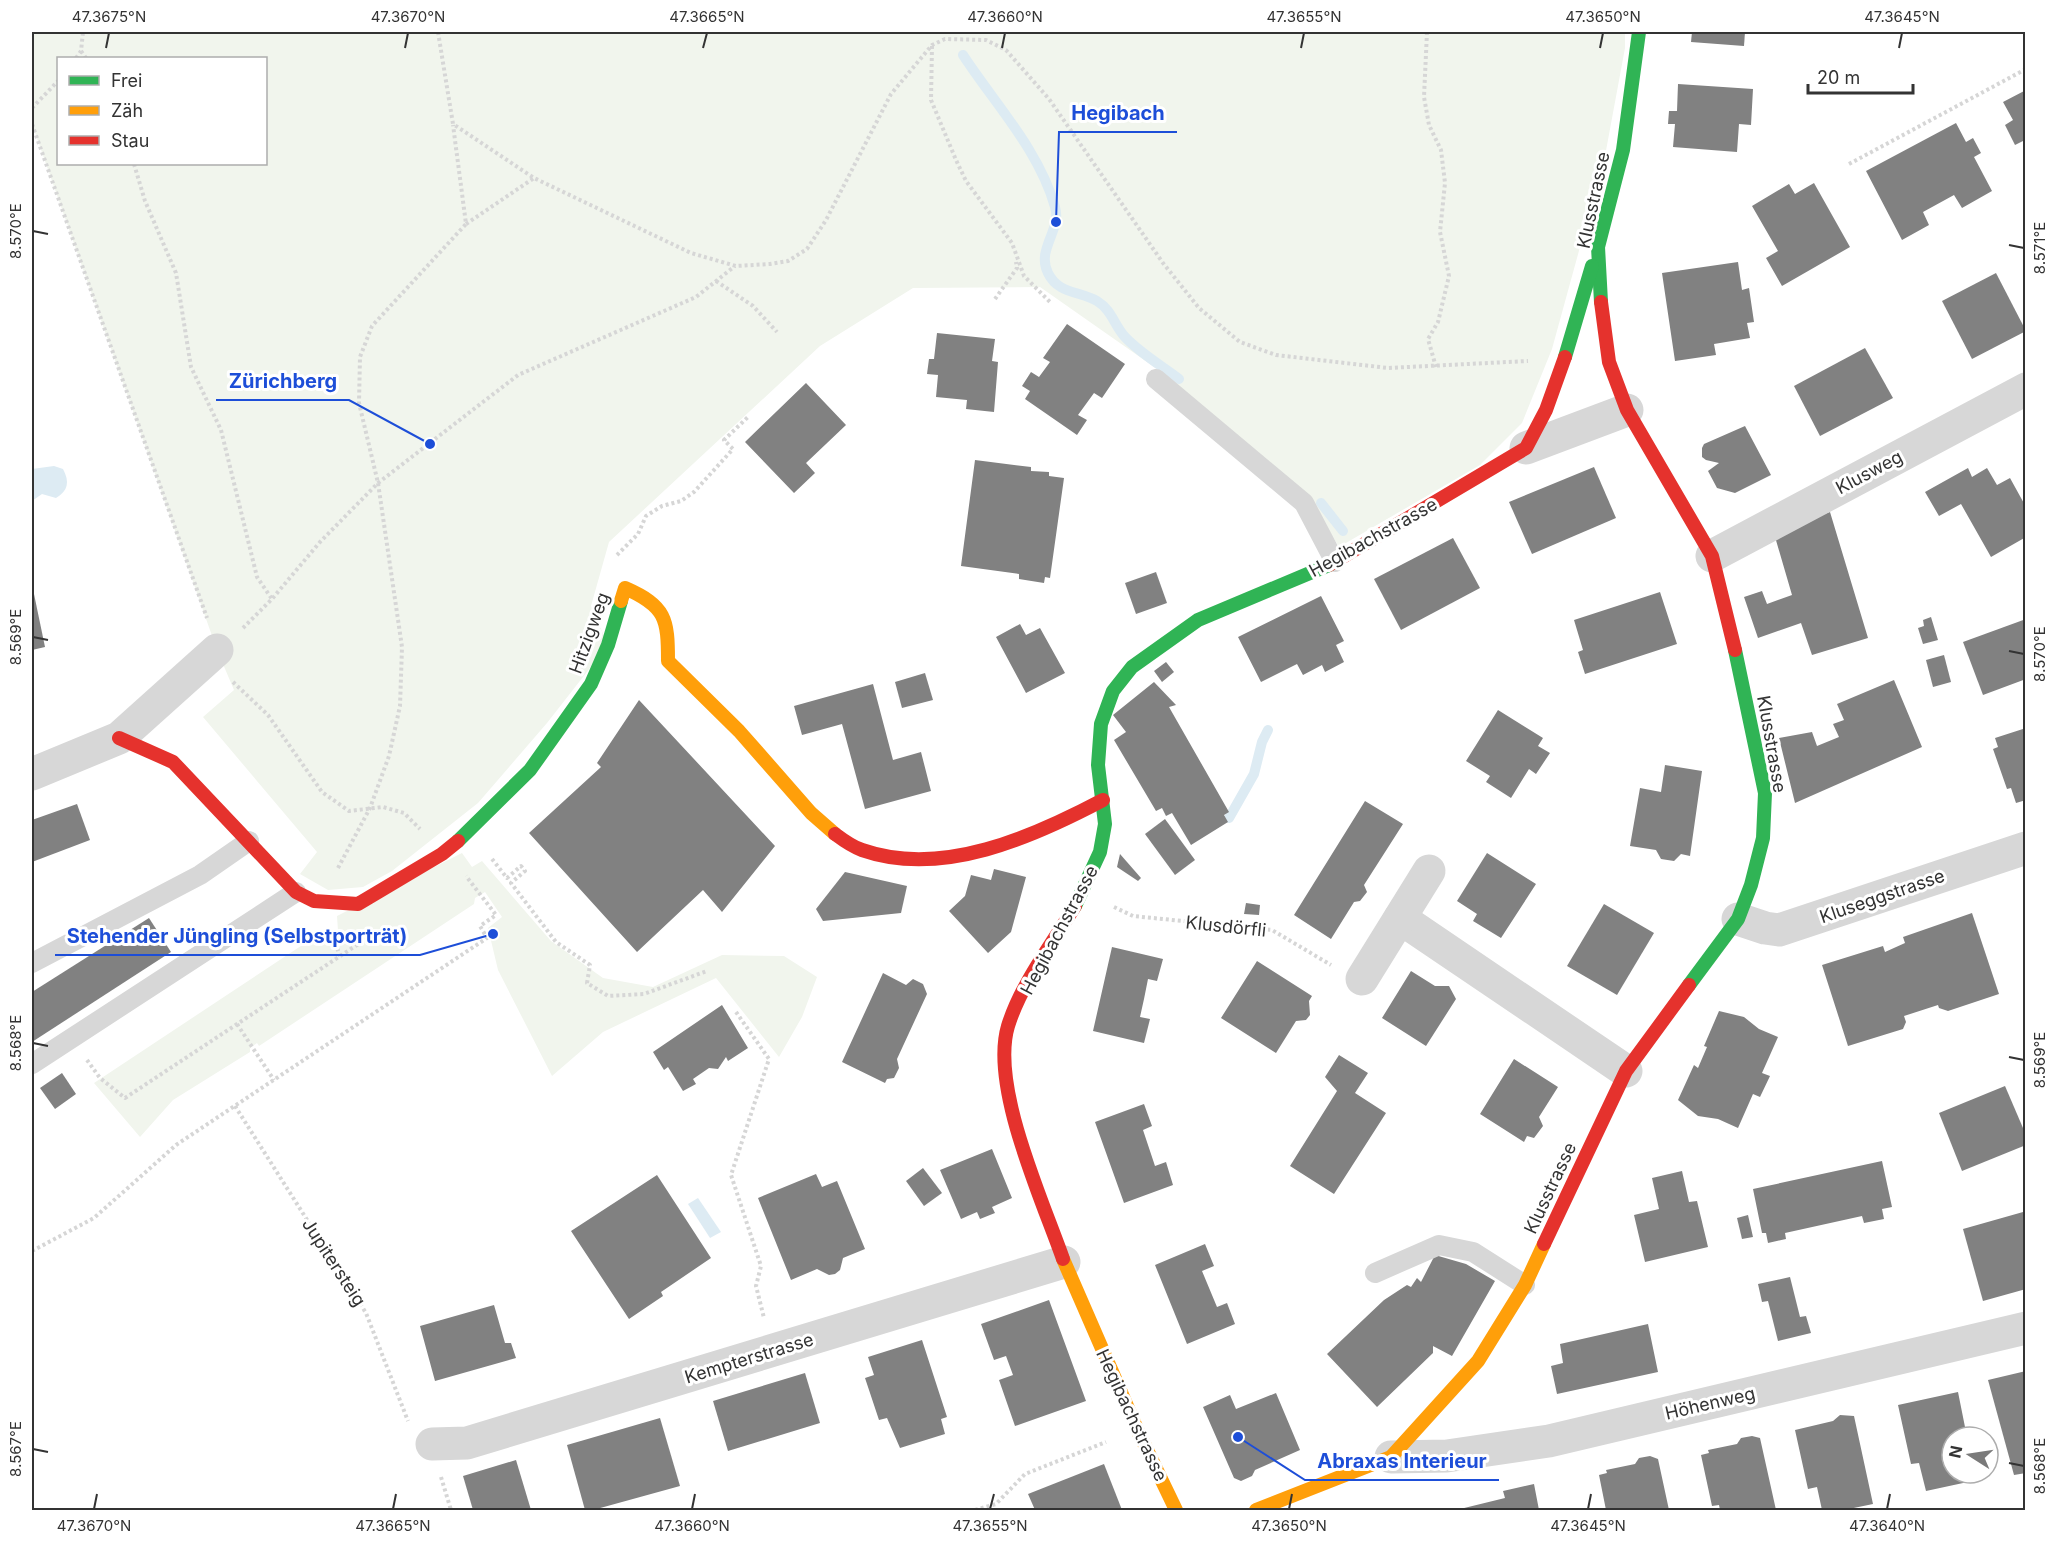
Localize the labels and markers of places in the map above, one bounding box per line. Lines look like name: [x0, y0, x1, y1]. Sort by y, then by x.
callout: Hegibach: [1059, 94, 1177, 132]
callout: Zürichberg: [216, 362, 349, 400]
callout: Stehender Jüngling (Selbstporträt): [55, 917, 420, 955]
callout: Abraxas Interieur: [1305, 1442, 1499, 1480]

